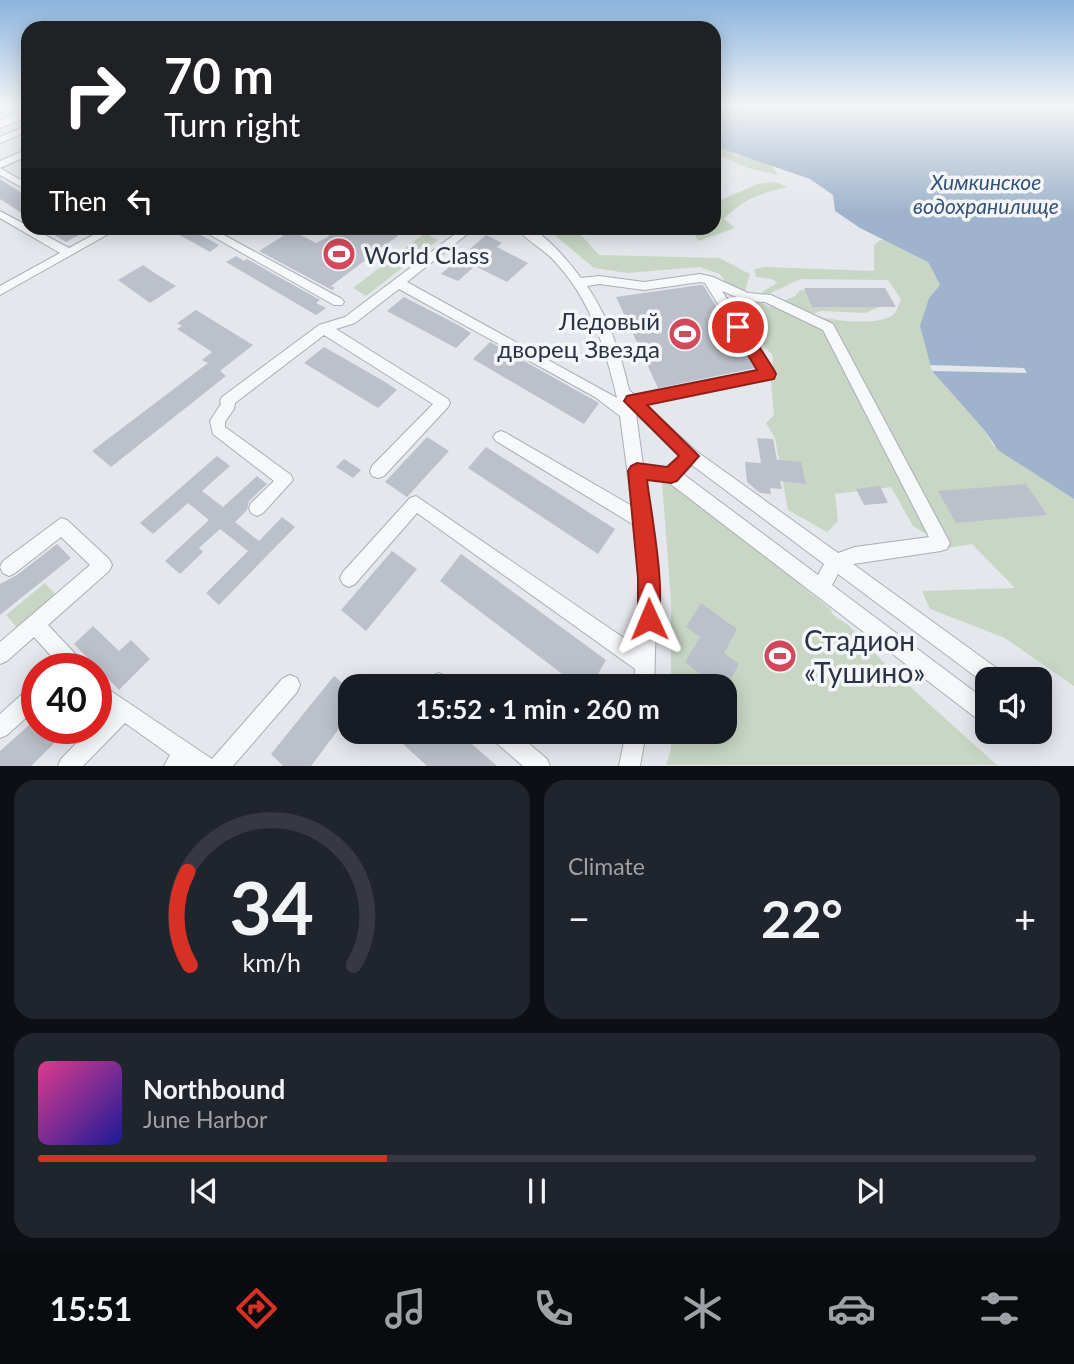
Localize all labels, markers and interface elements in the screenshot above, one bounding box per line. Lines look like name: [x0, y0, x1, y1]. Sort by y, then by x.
text: 70 m: [164, 46, 274, 104]
icon: right: [49, 49, 140, 140]
text: Turn right: [164, 105, 300, 144]
water label: Химкинское водохранилище: [913, 169, 1059, 218]
icon: left: [121, 182, 159, 220]
text: Then: [49, 185, 107, 217]
sports icon: World Class: [320, 235, 358, 273]
place label: World Class: [364, 240, 490, 269]
pin: [708, 297, 768, 357]
place label: Ледовый дворец Звезда: [497, 306, 660, 363]
icon: arrive: [719, 308, 757, 346]
sports icon: Ледовый дворец Звезда: [666, 315, 704, 353]
position arrow: [612, 582, 686, 656]
place label: Стадион «Тушино»: [804, 623, 925, 689]
sports icon: Стадион «Тушино»: [761, 637, 799, 675]
speed limit sign: 40: [21, 653, 112, 744]
map controls: [975, 667, 1052, 744]
button: sound: [975, 667, 1052, 744]
text: 15:52 · 1 min · 260 m: [415, 693, 660, 725]
text: Climate: [568, 852, 645, 880]
text: 34: [230, 864, 314, 952]
text: 22°: [761, 887, 843, 949]
text: −: [568, 895, 590, 941]
text: +: [1014, 895, 1036, 941]
text: km/h: [243, 947, 301, 977]
text: Northbound: [143, 1073, 285, 1105]
text: June Harbor: [143, 1105, 267, 1133]
icon: previous: [185, 1172, 223, 1210]
icon: pause: [518, 1172, 556, 1210]
icon: next: [851, 1172, 889, 1210]
icon: directions: [232, 1284, 281, 1333]
icon: music: [381, 1284, 430, 1333]
icon: phone: [529, 1284, 578, 1333]
icon: climate: [678, 1284, 727, 1333]
icon: car: [827, 1284, 876, 1333]
icon: filters: [975, 1284, 1024, 1333]
text: 15:51: [50, 1289, 132, 1328]

